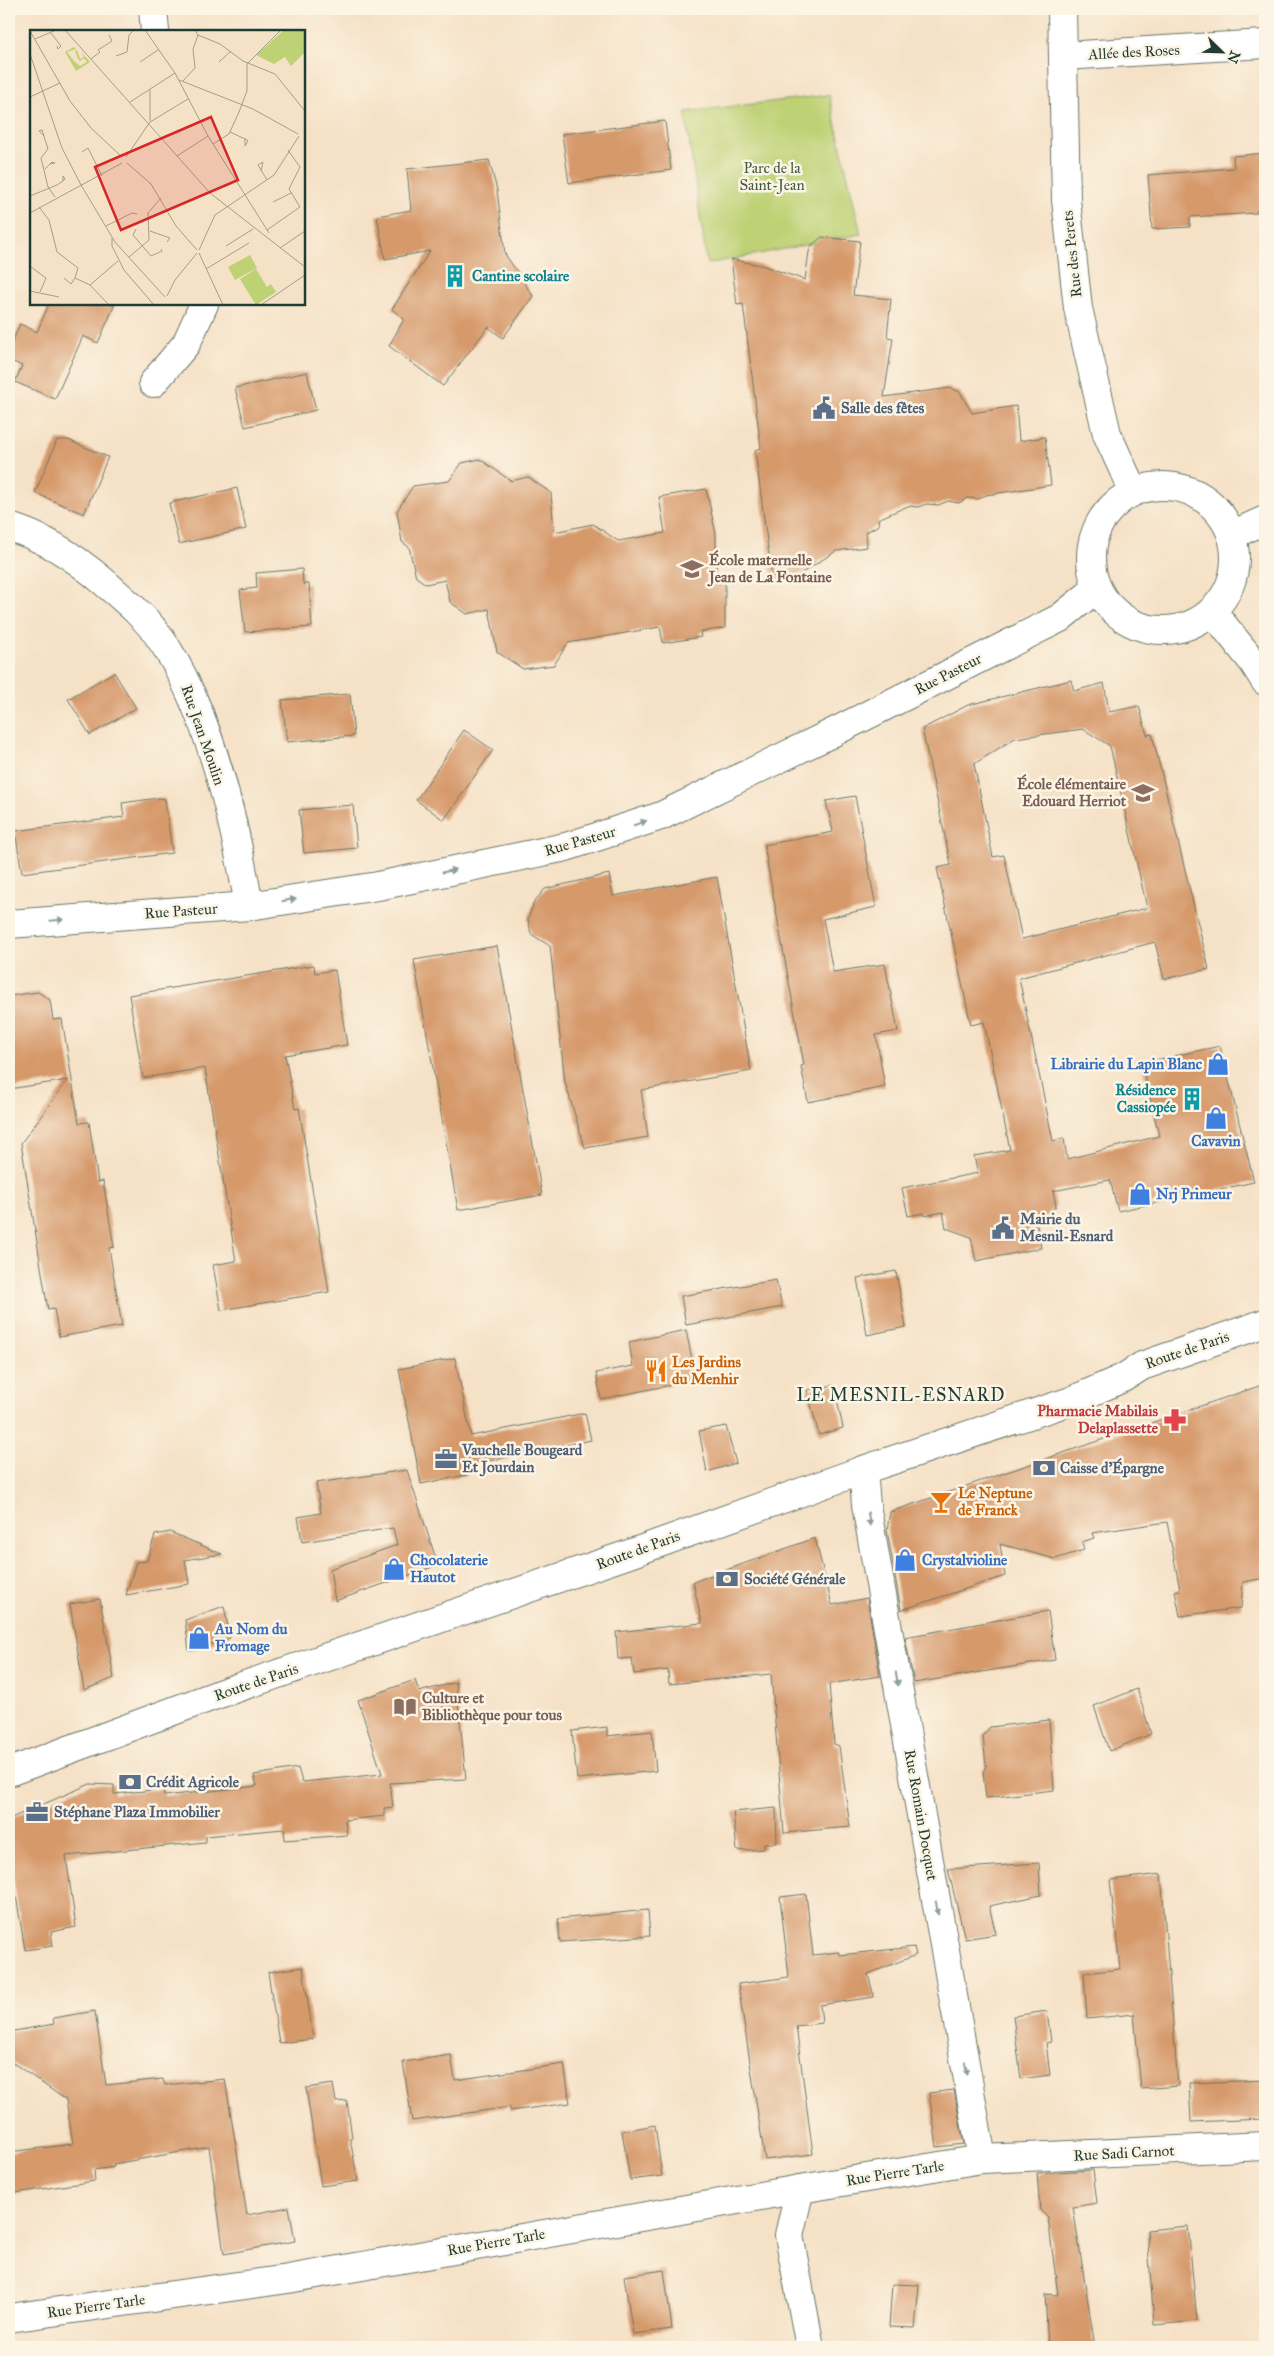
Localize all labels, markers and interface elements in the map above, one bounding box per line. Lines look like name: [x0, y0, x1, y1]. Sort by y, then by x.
north arrow: [1196, 28, 1246, 78]
inset map: [30, 30, 305, 305]
street label: Allée des Roses: [1087, 41, 1180, 63]
text: N: [1223, 48, 1244, 66]
park label: Parc de la Saint-Jean: [739, 159, 805, 195]
street label: Rue des Perets: [1058, 210, 1086, 298]
building icon: Cantine scolaire: [442, 263, 468, 289]
place label: Cantine scolaire: [472, 267, 570, 285]
public building icon: Salle des fêtes: [811, 395, 837, 421]
place label: Salle des fêtes: [841, 399, 925, 417]
place label: École maternelle Jean de La Fontaine: [707, 550, 832, 587]
school or university icon: École maternelle Jean de La Fontaine: [679, 556, 705, 582]
street label: Rue Pasteur: [911, 649, 985, 699]
street label: Rue Jean Moulin: [176, 683, 229, 788]
place label: École élémentaire Edouard Herriot: [1017, 774, 1127, 810]
school or university icon: École élémentaire Edouard Herriot: [1130, 780, 1156, 806]
one-way arrow: [633, 819, 648, 827]
street label: Rue Pasteur: [542, 822, 618, 860]
one-way arrow: [441, 866, 457, 874]
one-way arrow: [281, 896, 297, 904]
street label: Rue Pasteur: [144, 899, 219, 923]
one-way arrow: [50, 916, 66, 924]
shop icon: Librairie du Lapin Blanc: [1205, 1051, 1231, 1077]
place label: Librairie du Lapin Blanc: [1050, 1055, 1203, 1074]
place label: Résidence Cassiopée: [1115, 1081, 1177, 1117]
building icon: Résidence Cassiopée: [1179, 1086, 1205, 1112]
shop icon: Cavavin: [1203, 1105, 1229, 1131]
place label: Cavavin: [1191, 1132, 1242, 1150]
shop icon: Nrj Primeur: [1127, 1181, 1153, 1207]
place label: Nrj Primeur: [1156, 1185, 1232, 1204]
place label: Mairie du Mesnil-Esnard: [1020, 1210, 1114, 1245]
public building icon: Mairie du Mesnil-Esnard: [990, 1215, 1016, 1241]
street label: Route de Paris: [1143, 1327, 1231, 1373]
place label: Les Jardins du Menhir: [672, 1353, 741, 1388]
restaurant icon: Les Jardins du Menhir: [643, 1358, 669, 1384]
district label: LE MESNIL-ESNARD: [797, 1384, 1005, 1406]
place label: Pharmacie Mabilais Delaplassette: [1037, 1402, 1159, 1438]
pharmacy icon: Pharmacie Mabilais Delaplassette: [1162, 1407, 1188, 1433]
place label: Vauchelle Bougeard Et Jourdain: [461, 1441, 583, 1477]
office icon: Vauchelle Bougeard Et Jourdain: [433, 1446, 459, 1472]
bank icon: Caisse d'Épargne: [1031, 1455, 1057, 1481]
place label: Caisse d'Épargne: [1060, 1458, 1165, 1478]
place label: Le Neptune de Franck: [958, 1484, 1033, 1519]
bar icon: Le Neptune de Franck: [928, 1489, 954, 1515]
one-way arrow: [865, 1511, 873, 1527]
street label: Route de Paris: [594, 1527, 682, 1573]
shop icon: Crystalvioline: [892, 1547, 918, 1573]
place label: Chocolaterie Hautot: [410, 1551, 489, 1586]
place label: Crystalvioline: [922, 1551, 1008, 1570]
shop icon: Chocolaterie Hautot: [381, 1556, 407, 1582]
bank icon: Société Générale: [714, 1566, 740, 1592]
place label: Société Générale: [744, 1570, 846, 1588]
place label: Au Nom du Fromage: [214, 1620, 288, 1656]
shop icon: Au Nom du Fromage: [186, 1625, 212, 1651]
street label: Route de Paris: [212, 1659, 300, 1705]
one-way arrow: [893, 1671, 901, 1686]
place label: Culture et Bibliothèque pour tous: [422, 1689, 562, 1725]
library icon: Culture et Bibliothèque pour tous: [392, 1694, 418, 1720]
street label: Rue Romain Docquet: [900, 1748, 942, 1883]
bank icon: Crédit Agricole: [117, 1769, 143, 1795]
place label: Crédit Agricole: [146, 1773, 240, 1792]
office icon: Stéphane Plaza Immobilier: [24, 1799, 50, 1825]
place label: Stéphane Plaza Immobilier: [54, 1803, 220, 1822]
one-way arrow: [934, 1900, 942, 1916]
one-way arrow: [962, 2060, 970, 2076]
street label: Rue Sadi Carnot: [1073, 2141, 1176, 2165]
street label: Rue Pierre Tarle: [845, 2156, 945, 2190]
street label: Rue Pierre Tarle: [446, 2225, 546, 2259]
street label: Rue Pierre Tarle: [46, 2290, 146, 2322]

